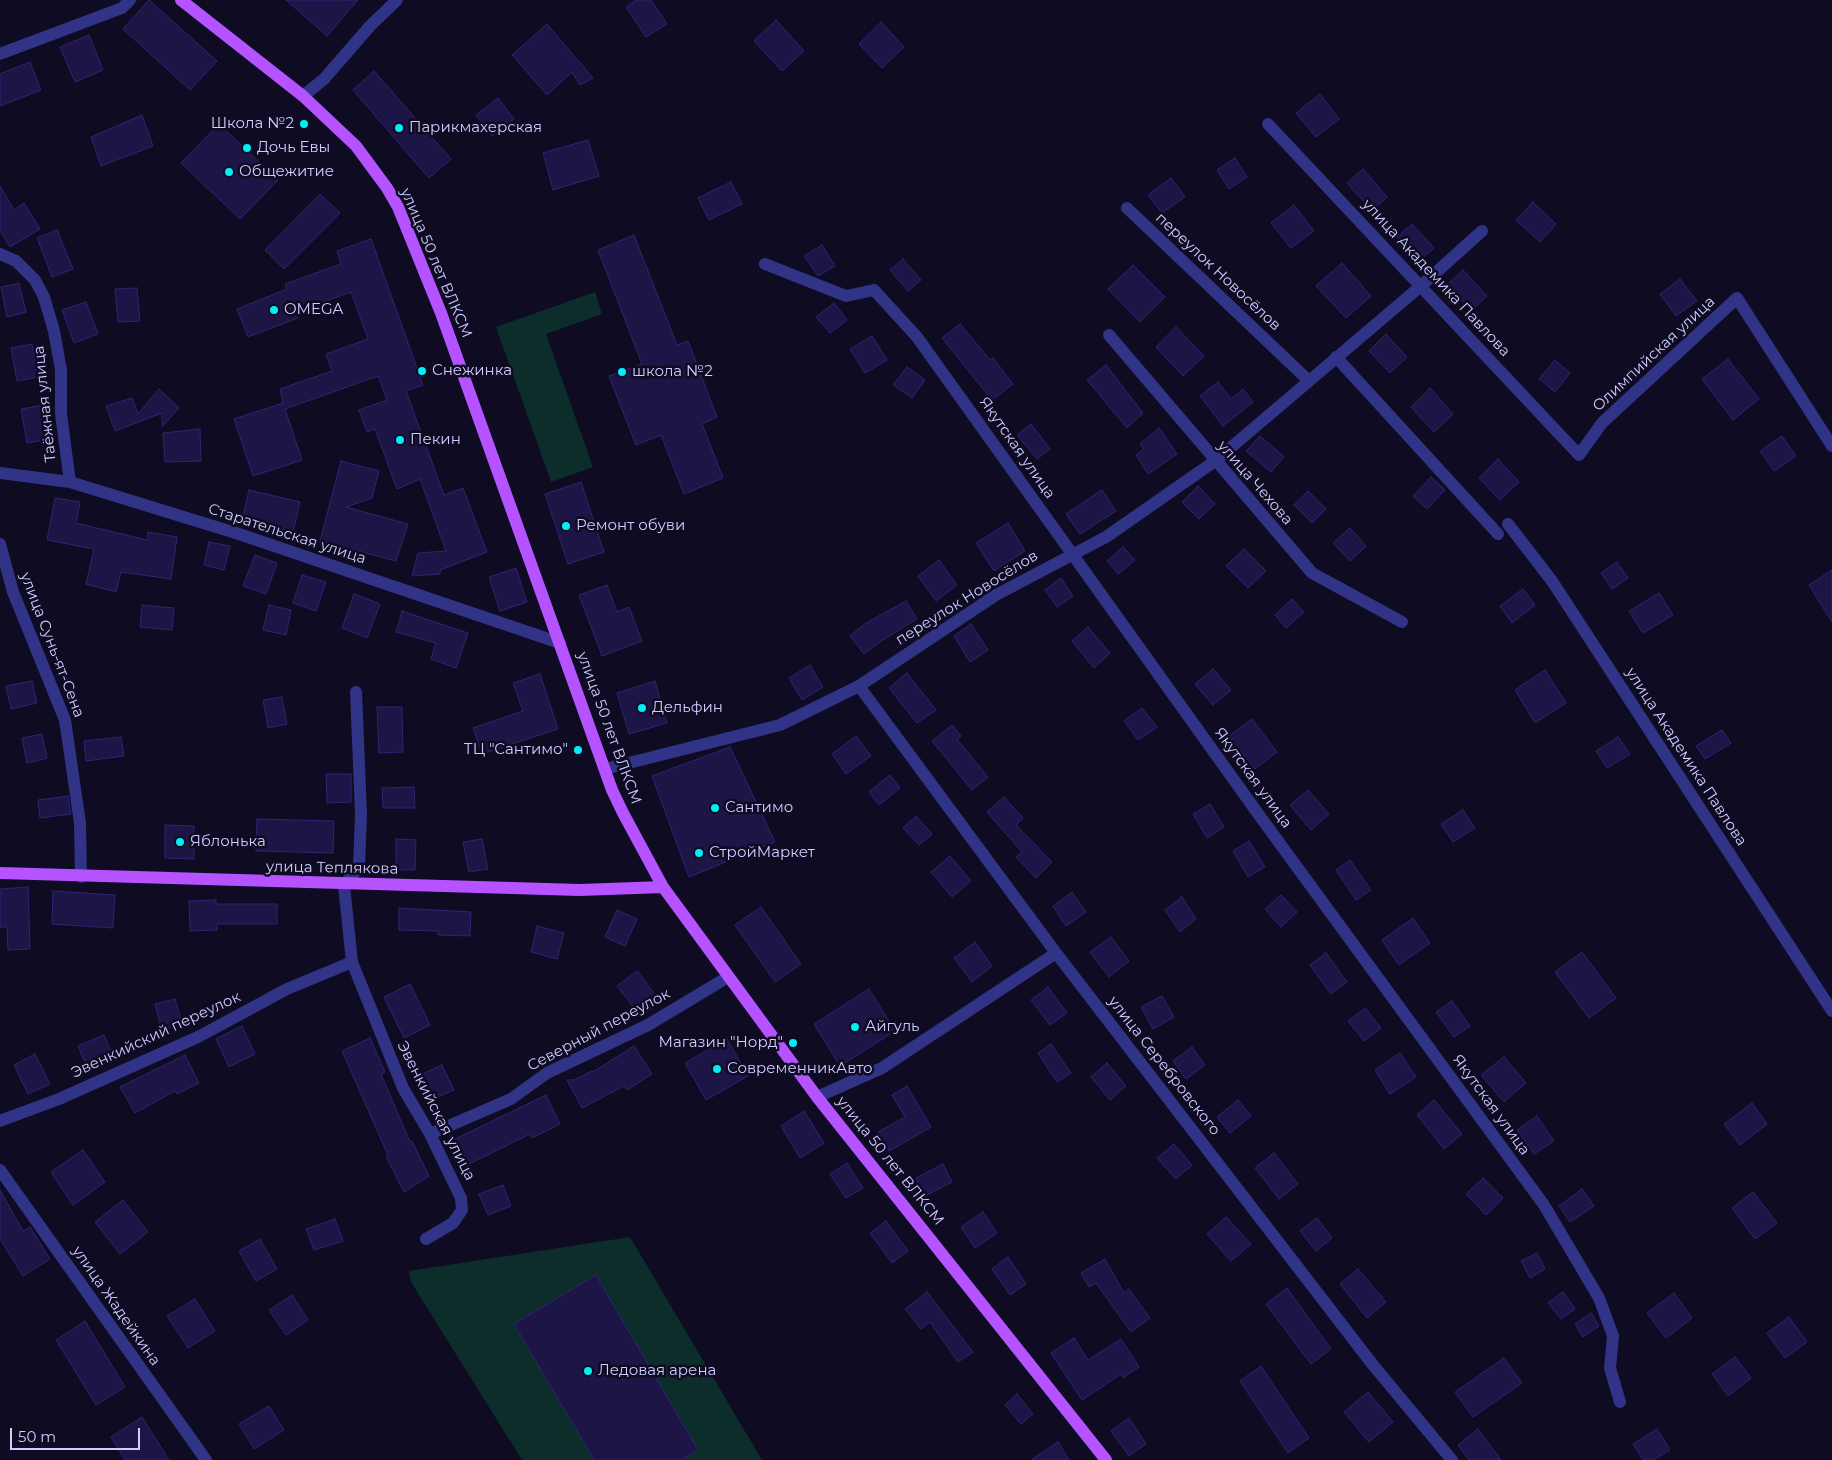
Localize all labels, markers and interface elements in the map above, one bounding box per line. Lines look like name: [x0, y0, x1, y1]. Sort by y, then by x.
place label: Школа №2: [211, 115, 294, 133]
marker: Школа №2: [298, 118, 310, 130]
place label: Парикмахерская: [409, 119, 542, 137]
marker: Парикмахерская: [393, 122, 405, 134]
place label: Дочь Евы: [257, 139, 330, 157]
marker: Дочь Евы: [241, 142, 253, 154]
place label: Общежитие: [239, 163, 334, 181]
marker: Общежитие: [223, 166, 235, 178]
street label: улица 50 лет ВЛКСМ: [396, 186, 476, 340]
street label: улица Академика Павлова: [1358, 196, 1514, 360]
street label: переулок Новосёлов: [1152, 209, 1284, 335]
street label: Олимпийская улица: [1589, 293, 1719, 415]
place label: OMEGA: [284, 301, 343, 319]
marker: OMEGA: [268, 304, 280, 316]
street label: Таёжная улица: [30, 345, 60, 463]
place label: Снежинка: [432, 362, 512, 380]
place label: школа №2: [632, 363, 713, 381]
marker: Снежинка: [416, 365, 428, 377]
marker: школа №2: [616, 366, 628, 378]
street label: Якутская улица: [975, 394, 1059, 502]
place label: Пекин: [410, 431, 461, 449]
marker: Пекин: [394, 434, 406, 446]
street label: улица Чехова: [1214, 437, 1296, 529]
street label: Старательская улица: [206, 500, 368, 568]
place label: Ремонт обуви: [576, 517, 685, 535]
marker: Ремонт обуви: [560, 520, 572, 532]
street label: переулок Новосёлов: [892, 547, 1042, 649]
street label: улица Сунь-ят-Сена: [16, 570, 88, 720]
street label: улица 50 лет ВЛКСМ: [573, 649, 645, 807]
street label: улица Академика Павлова: [1622, 665, 1750, 849]
place label: Дельфин: [652, 699, 723, 717]
marker: Дельфин: [636, 702, 648, 714]
street label: Якутская улица: [1210, 724, 1296, 832]
place label: ТЦ "Сантимо": [464, 741, 568, 759]
marker: ТЦ "Сантимо": [572, 744, 584, 756]
place label: Сантимо: [725, 799, 793, 817]
marker: Сантимо: [709, 802, 721, 814]
place label: Яблонька: [190, 833, 266, 851]
marker: Яблонька: [174, 836, 186, 848]
place label: СтройМаркет: [709, 844, 815, 862]
marker: СтройМаркет: [693, 847, 705, 859]
street label: улица Теплякова: [266, 858, 398, 878]
street label: Северный переулок: [525, 985, 673, 1075]
street label: Эвенкийский переулок: [68, 988, 244, 1082]
street label: улица Серебровского: [1104, 993, 1224, 1139]
place label: Айгуль: [865, 1018, 920, 1036]
marker: Айгуль: [849, 1021, 861, 1033]
place label: Магазин "Норд": [658, 1034, 783, 1052]
marker: Магазин "Норд": [787, 1037, 799, 1049]
street label: Эвенкийская улица: [393, 1038, 479, 1184]
street label: Якутская улица: [1448, 1051, 1534, 1159]
place label: СовременникАвто: [727, 1060, 873, 1078]
marker: СовременникАвто: [711, 1063, 723, 1075]
street label: улица 50 лет ВЛКСМ: [832, 1093, 948, 1229]
street label: улица Жадейкина: [68, 1243, 164, 1369]
place label: Ледовая арена: [598, 1362, 716, 1380]
marker: Ледовая арена: [582, 1365, 594, 1377]
scale bar: [12, 1418, 142, 1450]
text: 50 m: [18, 1427, 56, 1446]

